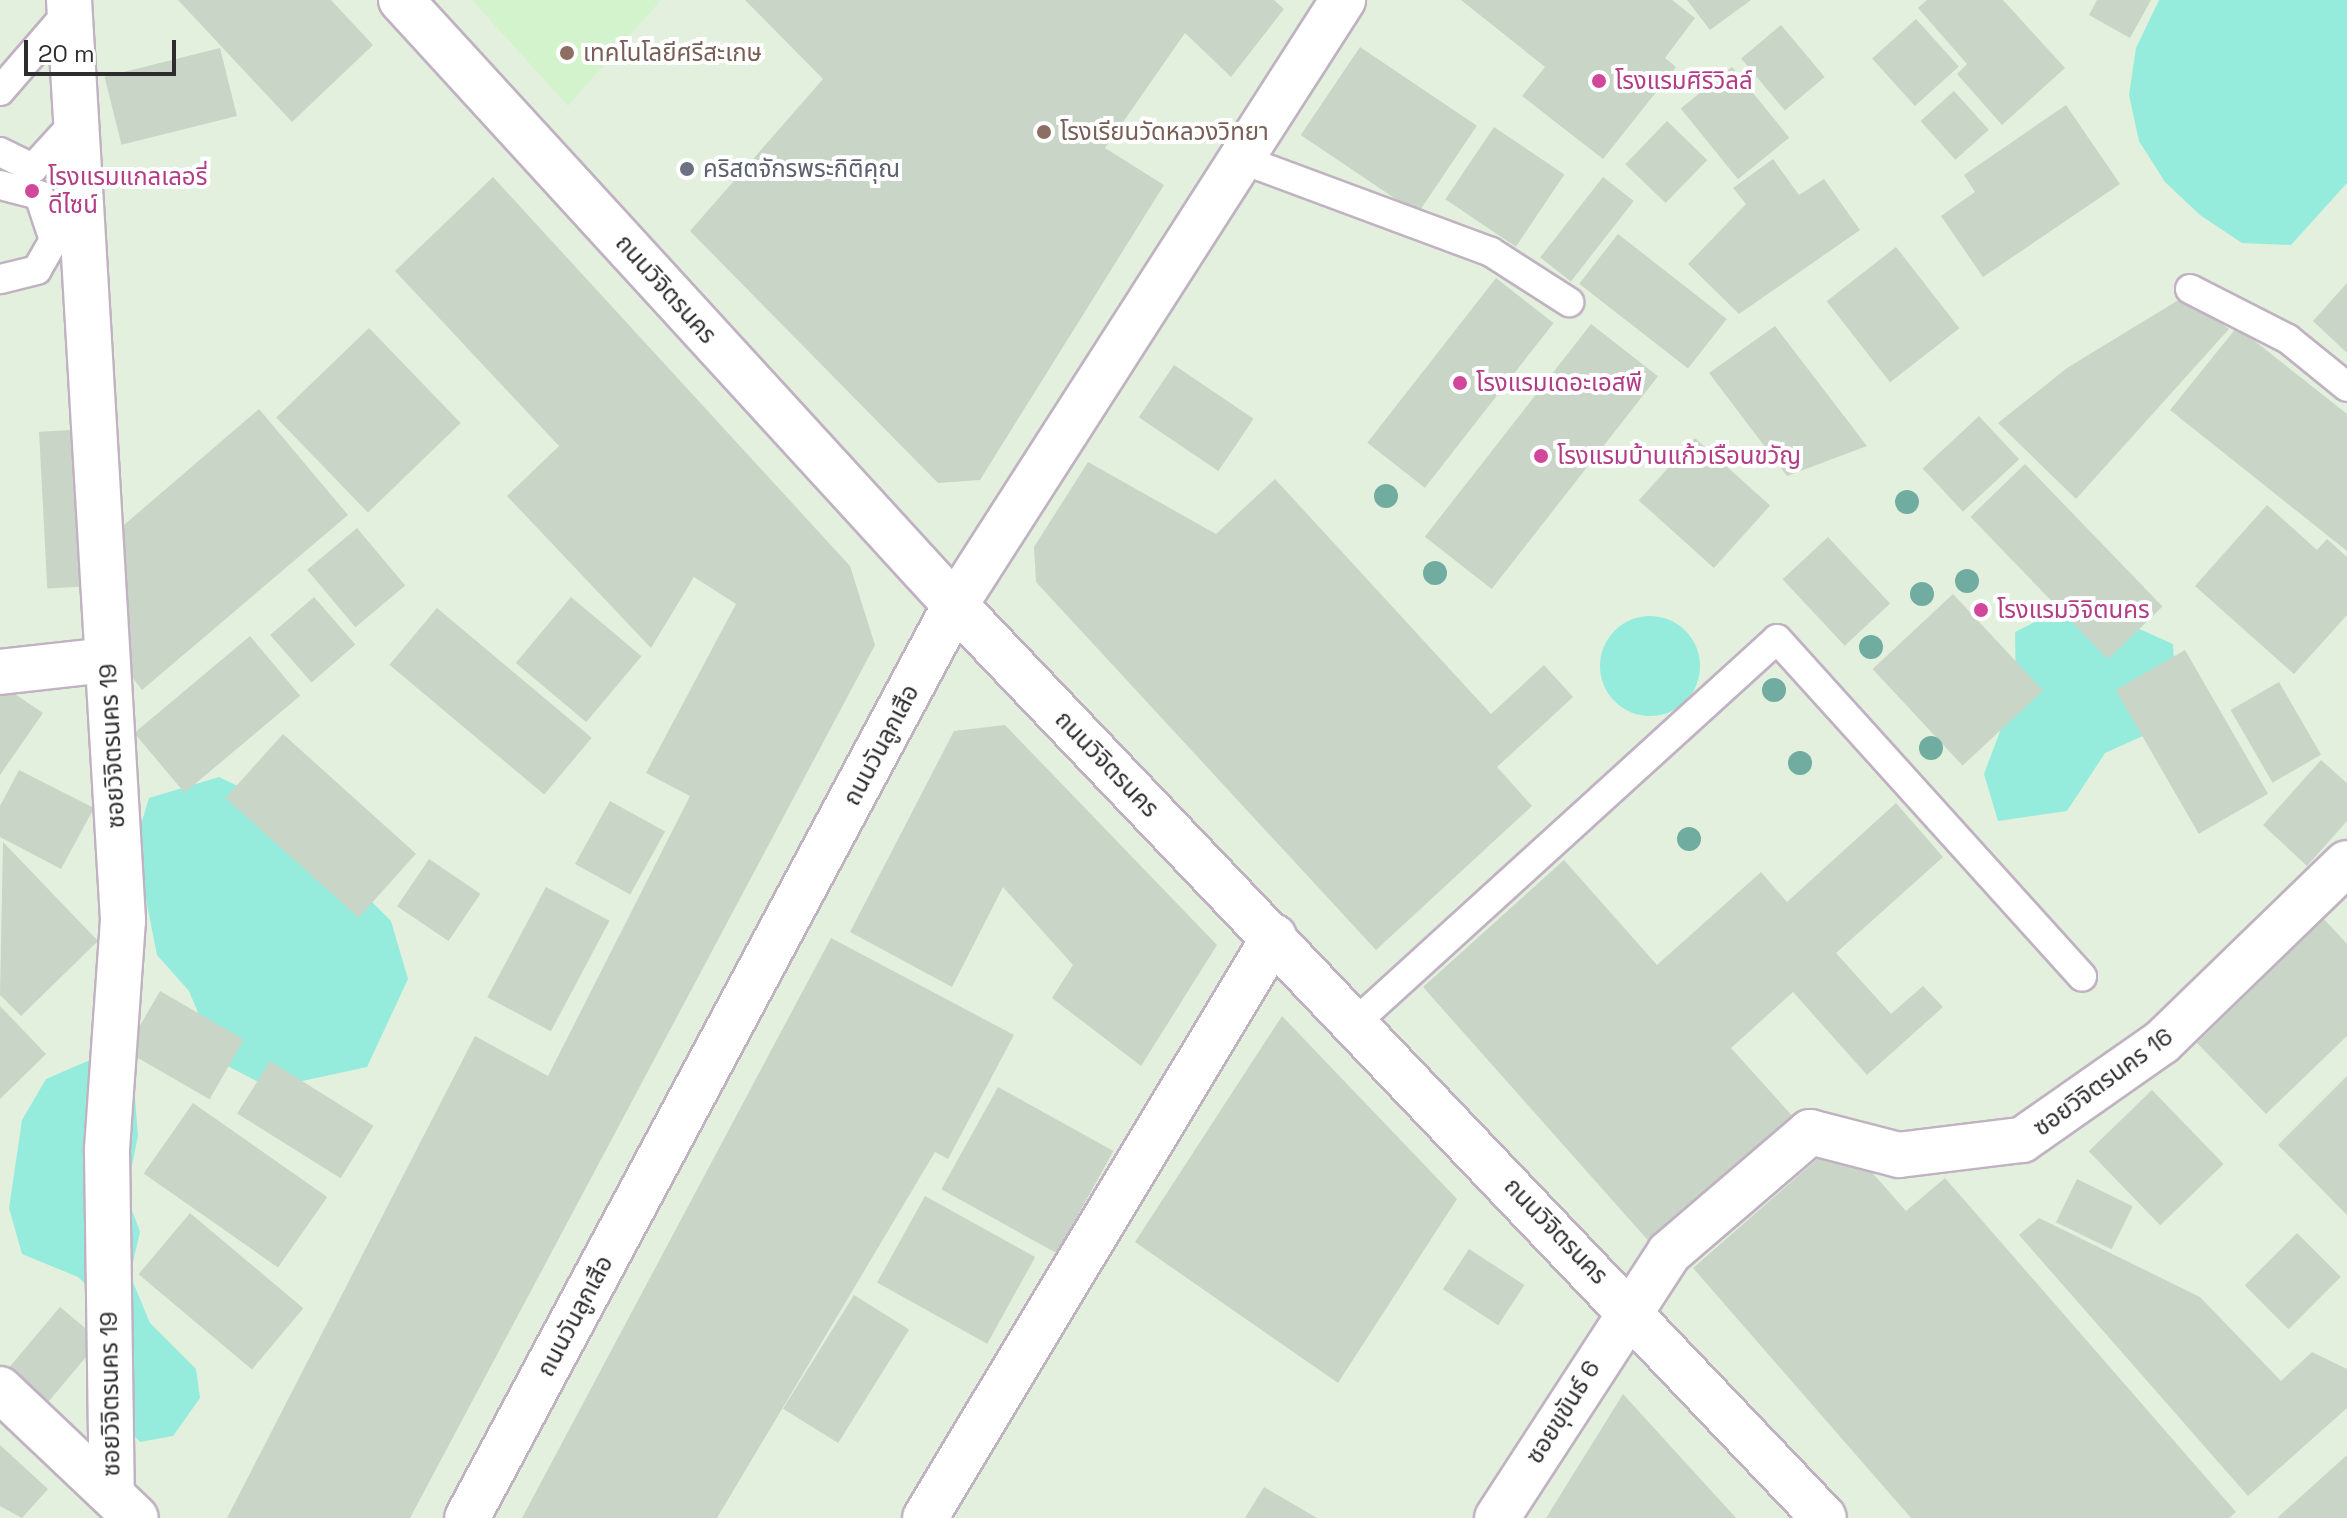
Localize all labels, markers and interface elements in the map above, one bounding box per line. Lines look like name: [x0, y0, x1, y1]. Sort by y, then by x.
scale bar: [28, 24, 180, 74]
text: 20 m: [38, 38, 95, 69]
place label: เทคโนโลยีศรีสะเกษ: [583, 39, 762, 67]
marker: เทคโนโลยีศรีสะเกษ: [558, 44, 576, 62]
place label: โรงแรมศิริวิลล์: [1615, 67, 1753, 95]
marker: โรงแรมศิริวิลล์: [1590, 72, 1608, 90]
place label: โรงเรียนวัดหลวงวิทยา: [1060, 118, 1269, 146]
marker: โรงเรียนวัดหลวงวิทยา: [1035, 123, 1053, 141]
place label: คริสตจักรพระกิติคุณ: [703, 155, 900, 183]
marker: คริสตจักรพระกิติคุณ: [678, 160, 696, 178]
place label: โรงแรมแกลเลอรี่ ดีไซน์: [48, 163, 207, 219]
marker: โรงแรมแกลเลอรี่ ดีไซน์: [23, 182, 41, 200]
street label: ถนนวิจิตรนคร: [610, 229, 722, 349]
place label: โรงแรมเดอะเอสพี: [1476, 369, 1642, 397]
marker: โรงแรมเดอะเอสพี: [1451, 374, 1469, 392]
place label: โรงแรมบ้านแก้วเรือนขวัญ: [1557, 442, 1801, 470]
marker: โรงแรมบ้านแก้วเรือนขวัญ: [1532, 447, 1550, 465]
place label: โรงแรมวิจิตนคร: [1997, 596, 2150, 624]
marker: โรงแรมวิจิตนคร: [1972, 601, 1990, 619]
street label: ซอยวิจิตรนคร 19: [93, 663, 131, 829]
street label: ถนนวันลูกเสือ: [837, 680, 925, 810]
street label: ถนนวิจิตรนคร: [1049, 705, 1165, 823]
street label: ซอยวิจิตรนคร 16: [2028, 1022, 2178, 1142]
street label: ถนนวิจิตรนคร: [1498, 1172, 1614, 1290]
street label: ถนนวันลูกเสือ: [531, 1251, 619, 1381]
street label: ซอยวิจิตรนคร 19: [94, 1311, 126, 1477]
street label: ซอยขุขันธ์ 6: [1520, 1355, 1606, 1469]

